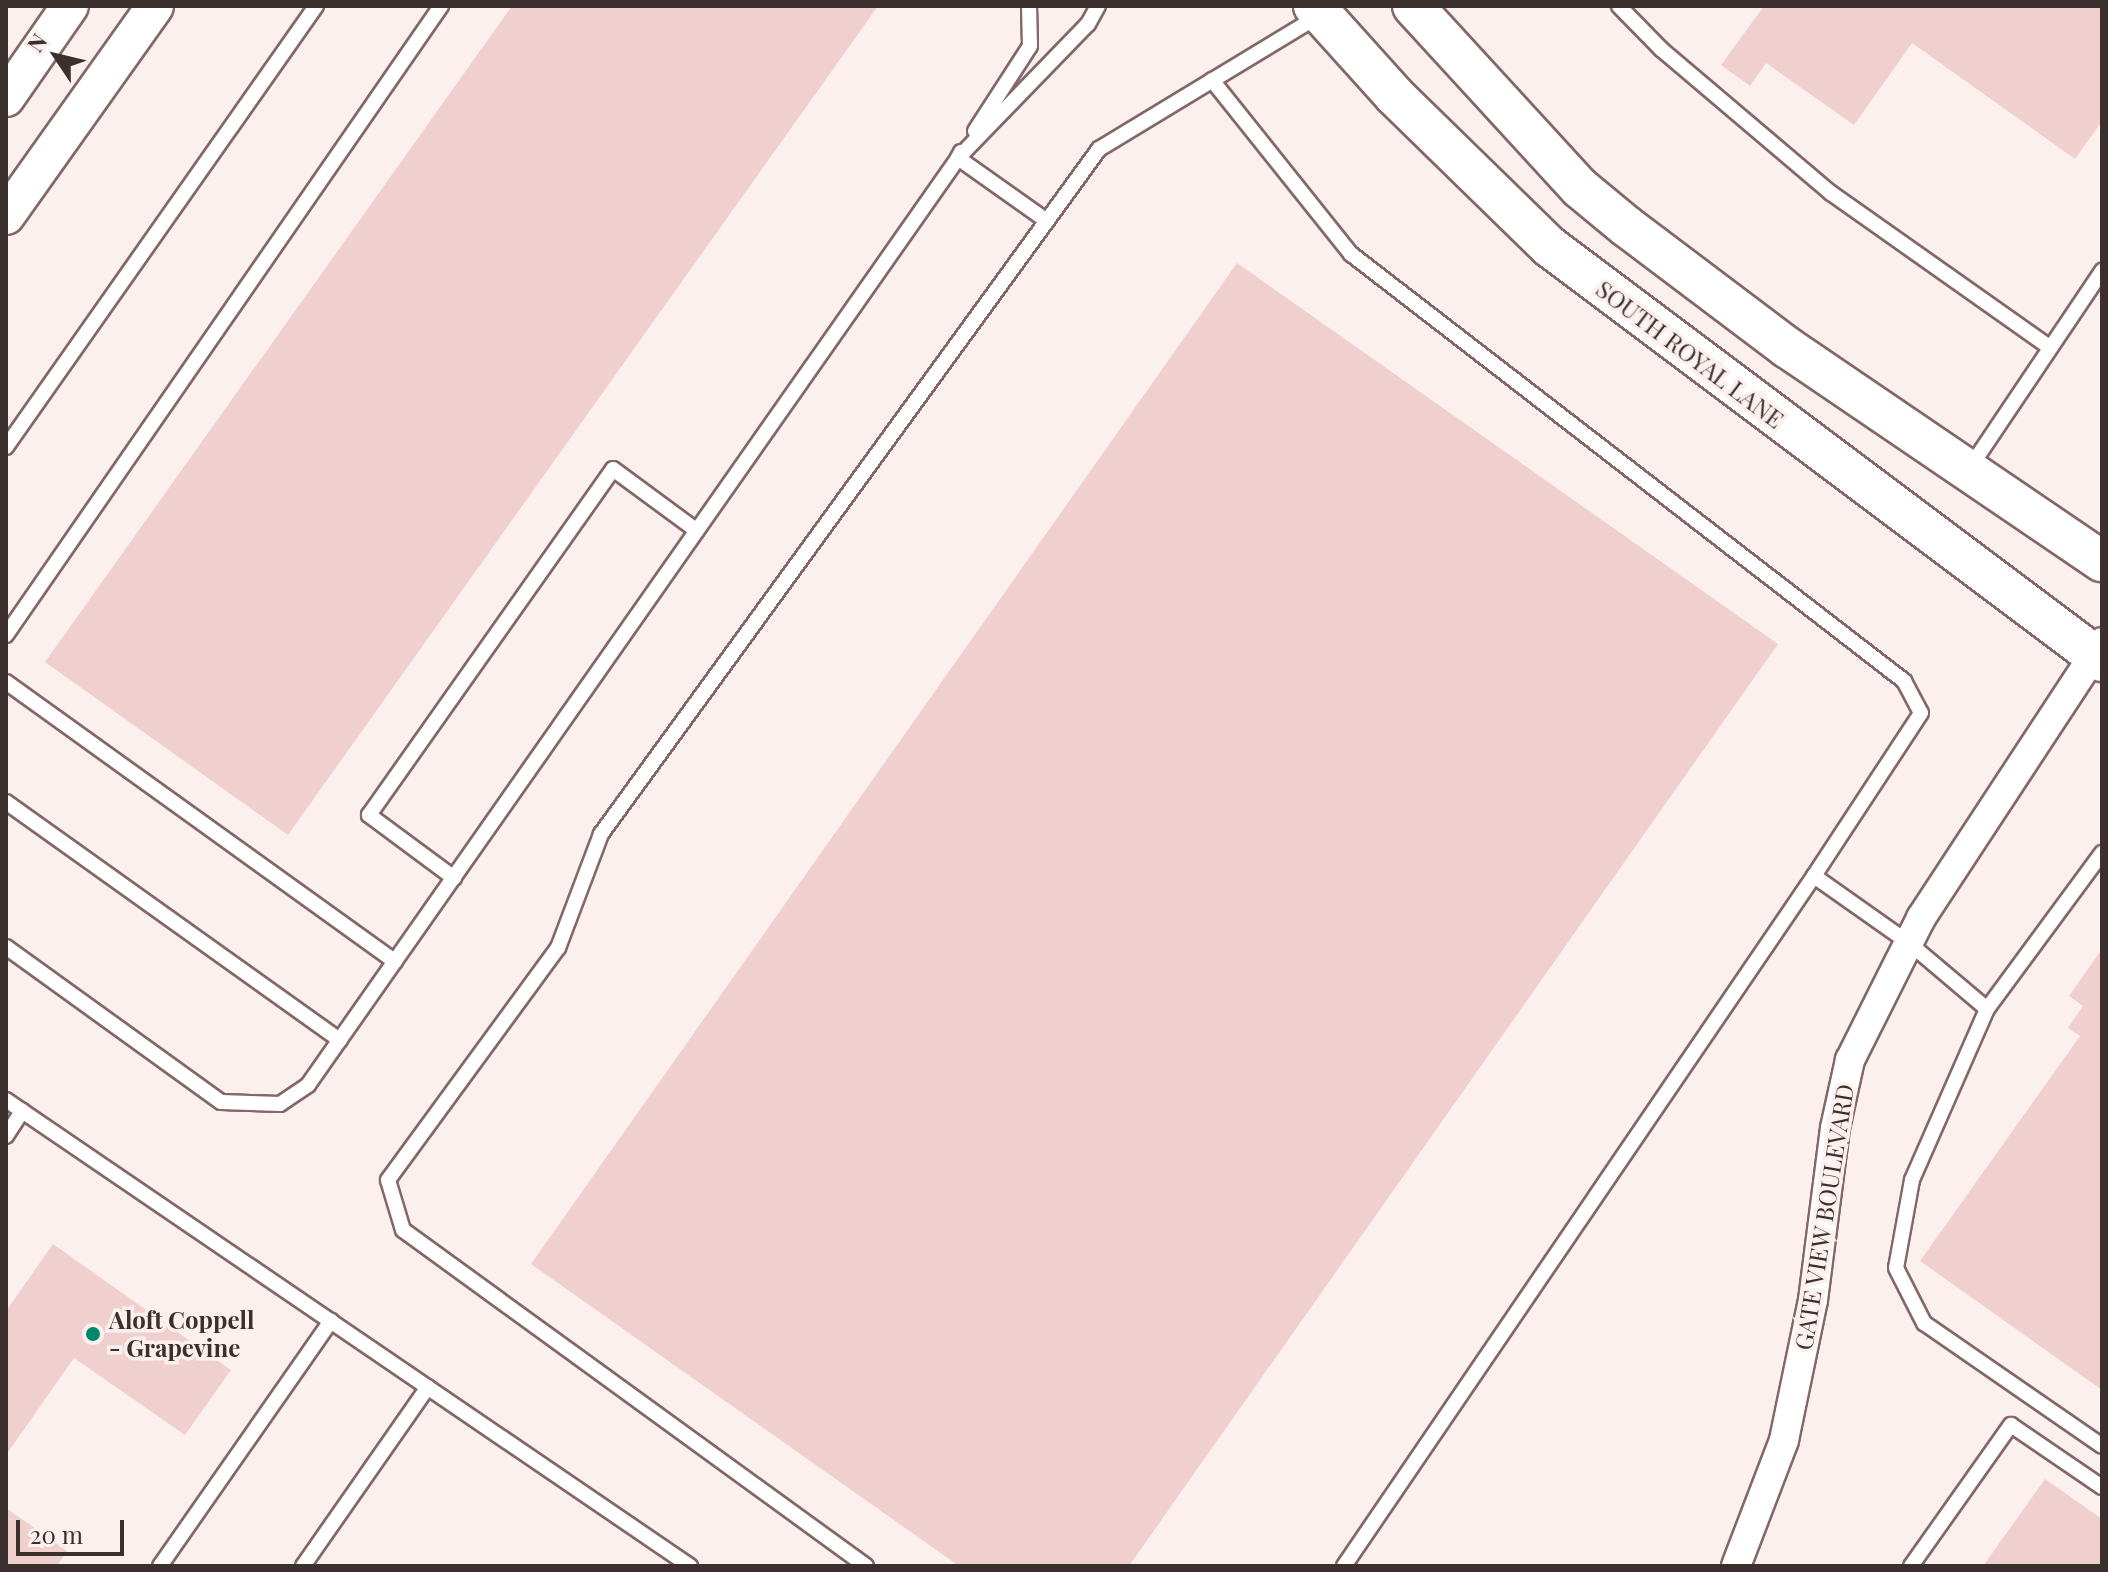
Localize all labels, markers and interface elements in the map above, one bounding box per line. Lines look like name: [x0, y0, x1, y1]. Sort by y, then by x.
north arrow: [16, 16, 96, 96]
text: N: [19, 27, 53, 57]
street label: SOUTH ROYAL LANE: [1591, 274, 1789, 434]
street label: GATE VIEW BOULEVARD: [1789, 1081, 1859, 1353]
place label: Aloft Coppell - Grapevine: [109, 1306, 255, 1362]
marker: Aloft Coppell - Grapevine: [84, 1325, 102, 1343]
scale bar: [20, 1504, 128, 1554]
text: 20 m: [30, 1518, 83, 1550]

